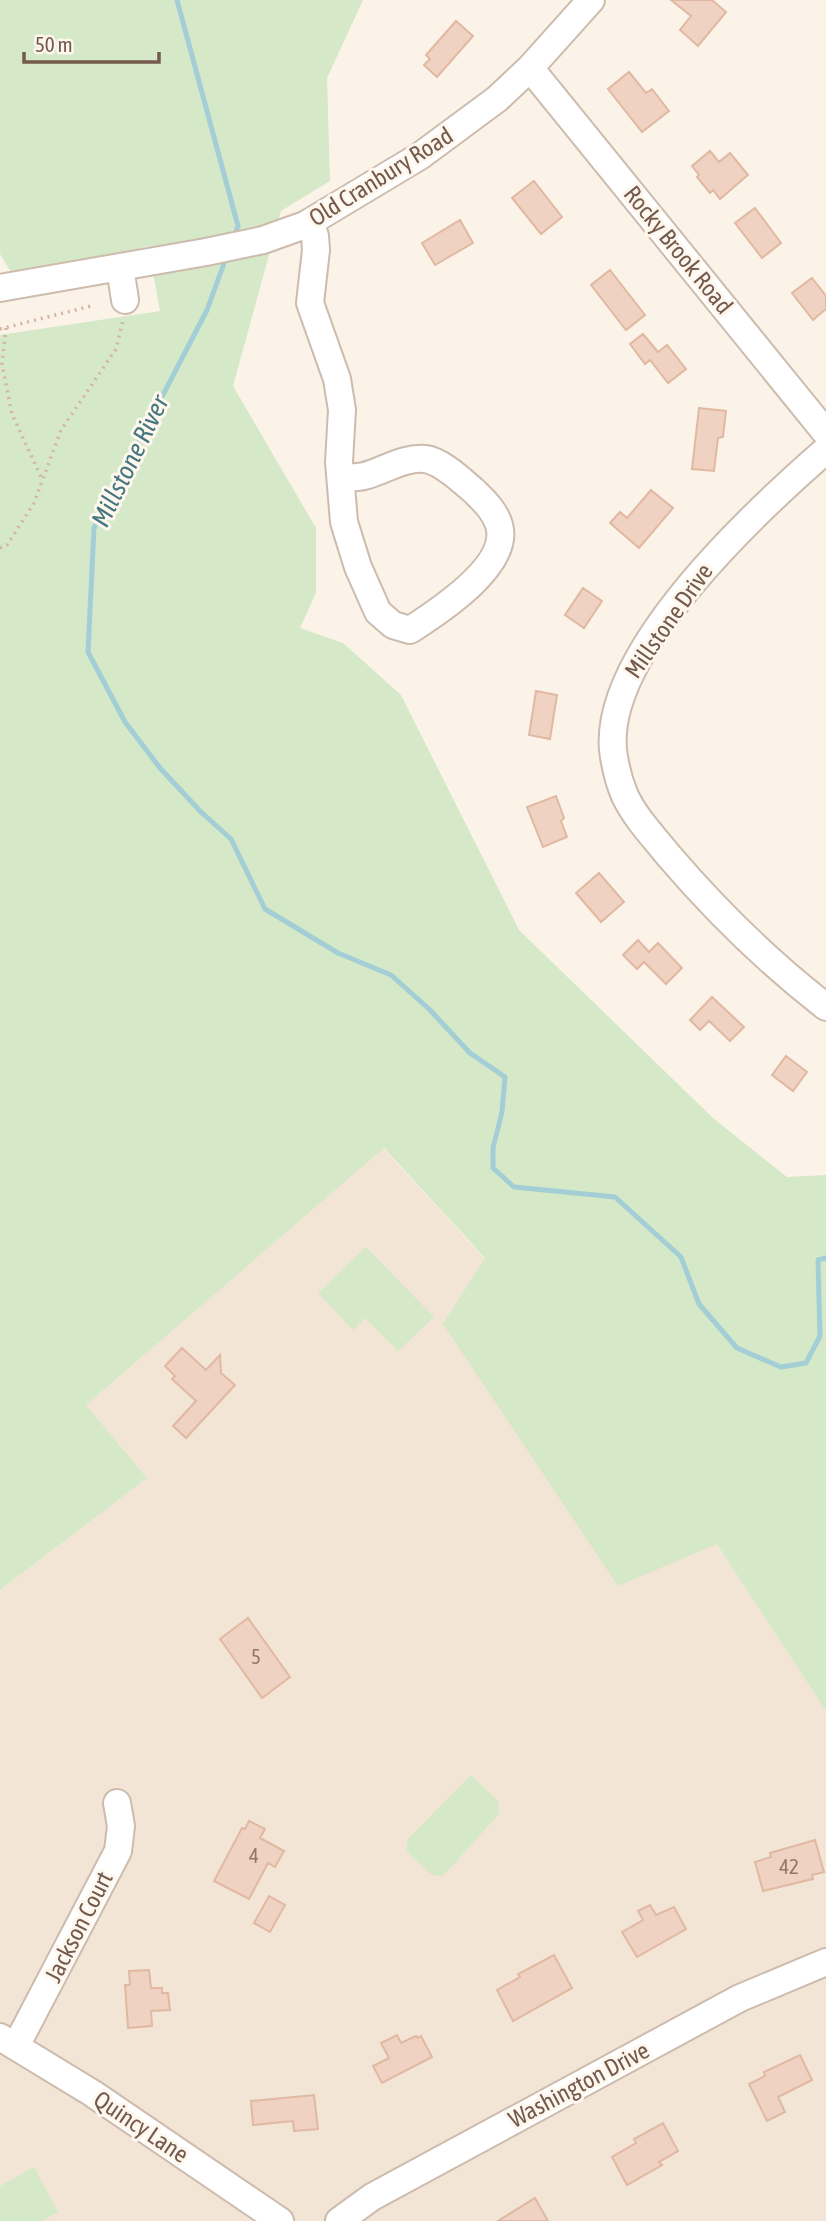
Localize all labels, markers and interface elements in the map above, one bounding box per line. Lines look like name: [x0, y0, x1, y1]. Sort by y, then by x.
scale bar: [24, 21, 159, 65]
text: 50 m: [35, 32, 73, 56]
street label: Old Cranbury Road: [304, 122, 457, 231]
street label: Rocky Brook Road: [619, 180, 738, 319]
water label: Millstone River: [85, 389, 175, 532]
street label: Millstone Drive: [619, 558, 718, 683]
house number: 5: [251, 1644, 261, 1668]
house number: 4: [249, 1843, 259, 1867]
house number: 42: [779, 1854, 799, 1878]
street label: Jackson Court: [39, 1867, 118, 1987]
street label: Washington Drive: [504, 2036, 653, 2133]
street label: Quincy Lane: [89, 2085, 194, 2168]

